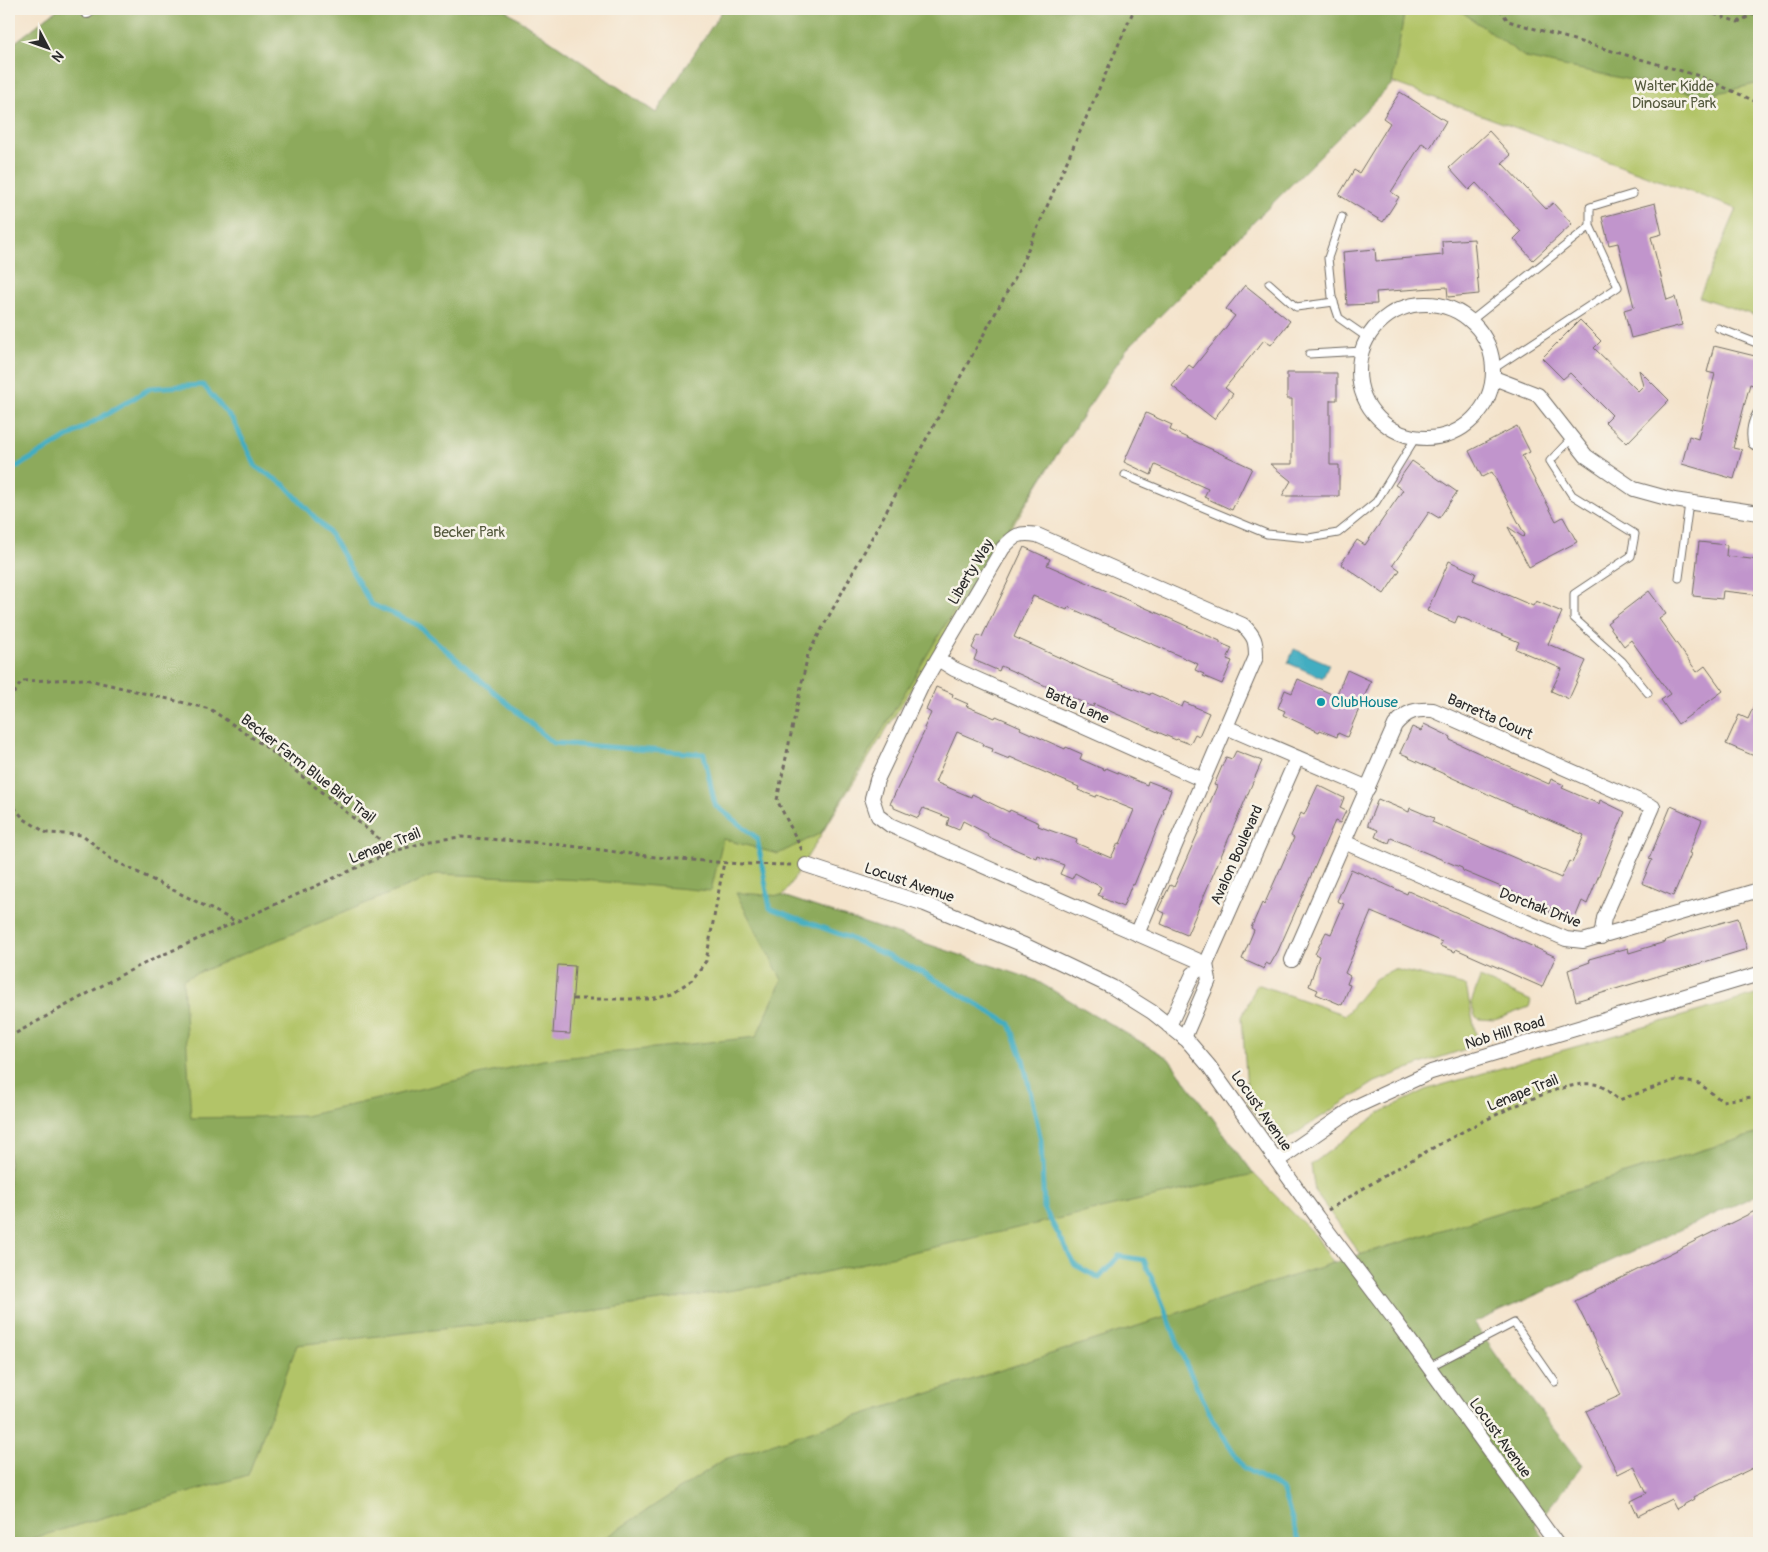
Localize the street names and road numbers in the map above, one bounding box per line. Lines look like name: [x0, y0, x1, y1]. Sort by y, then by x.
street label: Liberty Way: [944, 535, 998, 608]
street label: Batta Lane: [1042, 683, 1113, 729]
street label: Barretta Court: [1444, 690, 1537, 745]
street label: Becker Farm Blue Bird Trail: [237, 710, 379, 828]
street label: Avalon Boulevard: [1207, 802, 1267, 908]
street label: Lenape Trail: [346, 824, 424, 868]
street label: Locust Avenue: [862, 859, 957, 907]
street label: Dorchak Drive: [1496, 884, 1584, 932]
street label: Nob Hill Road: [1463, 1012, 1547, 1054]
street label: Locust Avenue: [1226, 1067, 1296, 1155]
street label: Lenape Trail: [1485, 1070, 1561, 1116]
street label: Locust Avenue: [1465, 1394, 1536, 1482]

